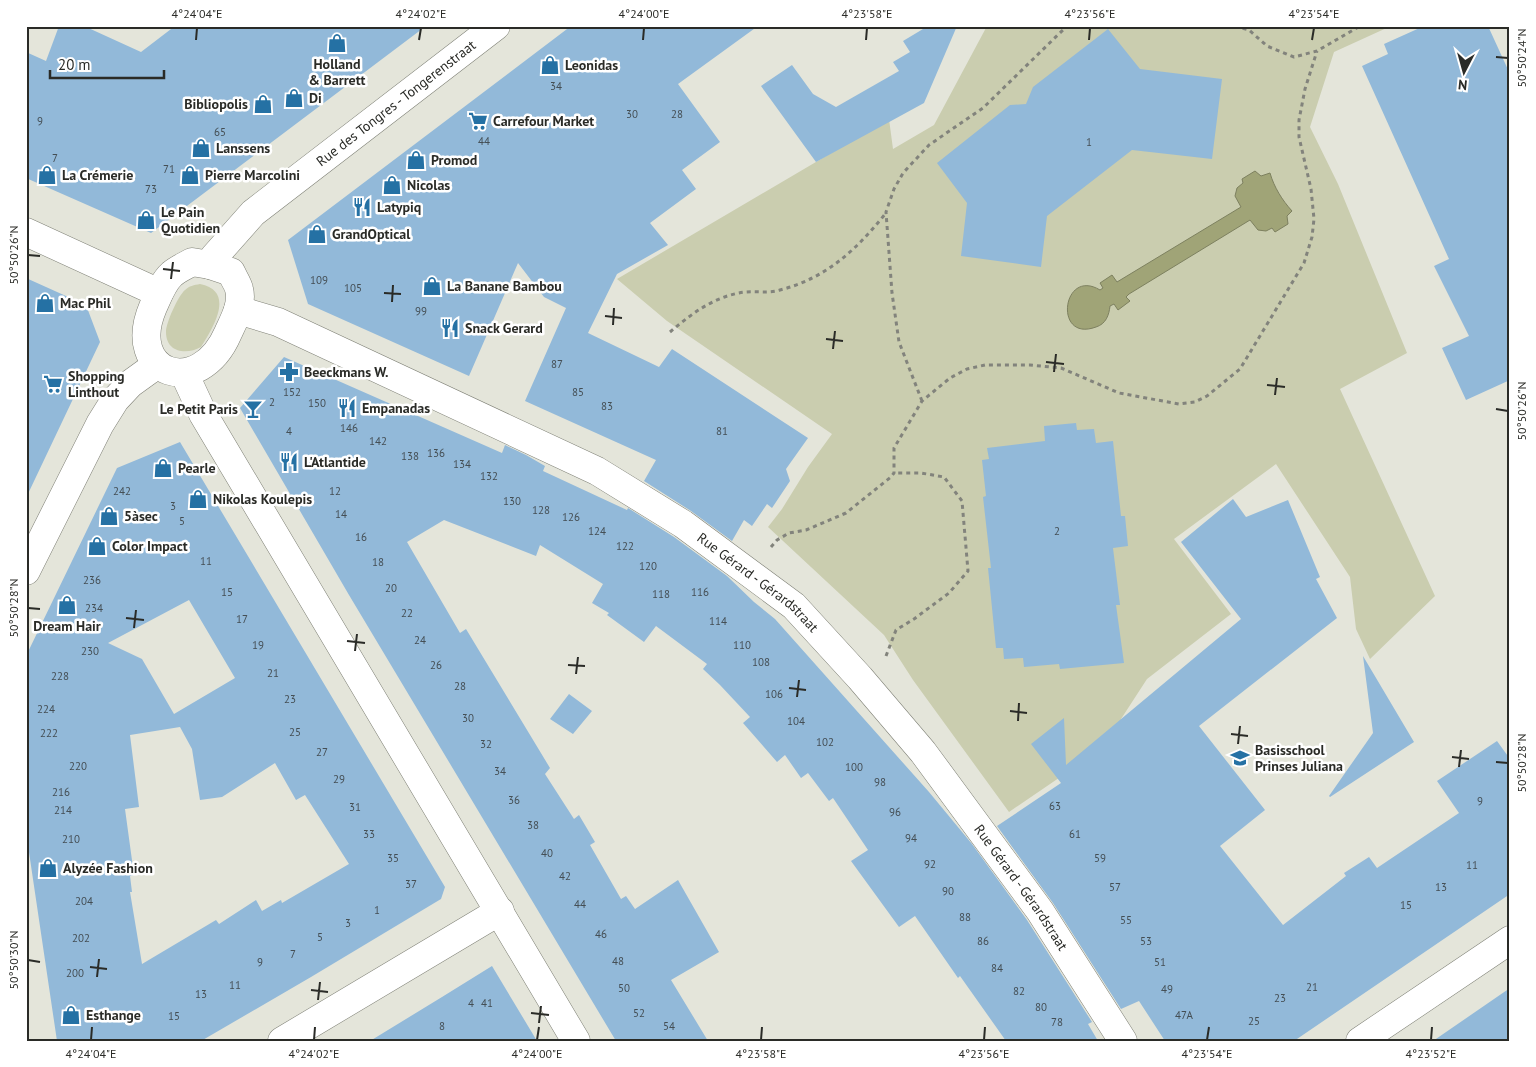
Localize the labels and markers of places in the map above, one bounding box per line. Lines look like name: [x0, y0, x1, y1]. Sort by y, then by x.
shop icon: Holland & Barrett: [326, 32, 348, 54]
shop icon: Leonidas: [539, 54, 561, 76]
place label: Holland & Barrett: [309, 55, 365, 89]
place label: Leonidas: [565, 56, 618, 74]
shop icon: Di: [283, 87, 305, 109]
place label: Di: [309, 89, 322, 107]
shop icon: Bibliopolis: [252, 93, 274, 115]
place label: Bibliopolis: [184, 95, 248, 113]
supermarket icon: Carrefour Market: [467, 110, 489, 132]
place label: Carrefour Market: [493, 112, 594, 130]
shop icon: Lanssens: [190, 137, 212, 159]
place label: Lanssens: [216, 139, 270, 157]
shop icon: Promod: [405, 149, 427, 171]
place label: Promod: [431, 151, 477, 169]
shop icon: La Crémerie: [36, 164, 58, 186]
shop icon: Pierre Marcolini: [179, 164, 201, 186]
place label: La Crémerie: [62, 166, 133, 184]
place label: Pierre Marcolini: [205, 166, 300, 184]
shop icon: Nicolas: [381, 174, 403, 196]
place label: Nicolas: [407, 176, 450, 194]
restaurant icon: Latypiq: [351, 196, 373, 218]
place label: Latypiq: [377, 198, 421, 216]
place label: Le Pain Quotidien: [161, 203, 220, 237]
shop icon: Le Pain Quotidien: [135, 209, 157, 231]
shop icon: GrandOptical: [306, 223, 328, 245]
place label: GrandOptical: [332, 225, 411, 243]
shop icon: La Banane Bambou: [421, 275, 443, 297]
place label: La Banane Bambou: [447, 277, 562, 295]
shop icon: Mac Phil: [34, 292, 56, 314]
place label: Mac Phil: [60, 294, 112, 312]
restaurant icon: Snack Gerard: [439, 317, 461, 339]
place label: Snack Gerard: [465, 319, 543, 337]
pharmacy icon: Beeckmans W.: [278, 361, 300, 383]
place label: Beeckmans W.: [304, 363, 389, 381]
place label: Shopping Linthout: [68, 367, 125, 401]
supermarket icon: Shopping Linthout: [42, 373, 64, 395]
restaurant icon: Empanadas: [336, 397, 358, 419]
bar icon: Le Petit Paris: [242, 398, 264, 420]
place label: Empanadas: [362, 399, 430, 417]
place label: Le Petit Paris: [160, 400, 238, 418]
restaurant icon: L'Atlantide: [278, 451, 300, 473]
place label: L'Atlantide: [304, 453, 366, 471]
shop icon: Pearle: [152, 457, 174, 479]
place label: Pearle: [178, 459, 216, 477]
shop icon: Nikolas Koulepis: [187, 488, 209, 510]
place label: Nikolas Koulepis: [213, 490, 312, 508]
shop icon: 5àsec: [98, 505, 120, 527]
place label: 5àsec: [124, 507, 158, 525]
shop icon: Color Impact: [86, 535, 108, 557]
place label: Color Impact: [112, 537, 188, 555]
shop icon: Dream Hair: [56, 594, 78, 616]
place label: Dream Hair: [33, 617, 101, 635]
place label: Basisschool Prinses Juliana: [1255, 741, 1343, 775]
school or university icon: Basisschool Prinses Juliana: [1229, 747, 1251, 769]
shop icon: Alyzée Fashion: [37, 857, 59, 879]
place label: Alyzée Fashion: [63, 859, 153, 877]
shop icon: Esthange: [60, 1004, 82, 1026]
place label: Esthange: [86, 1006, 141, 1024]

